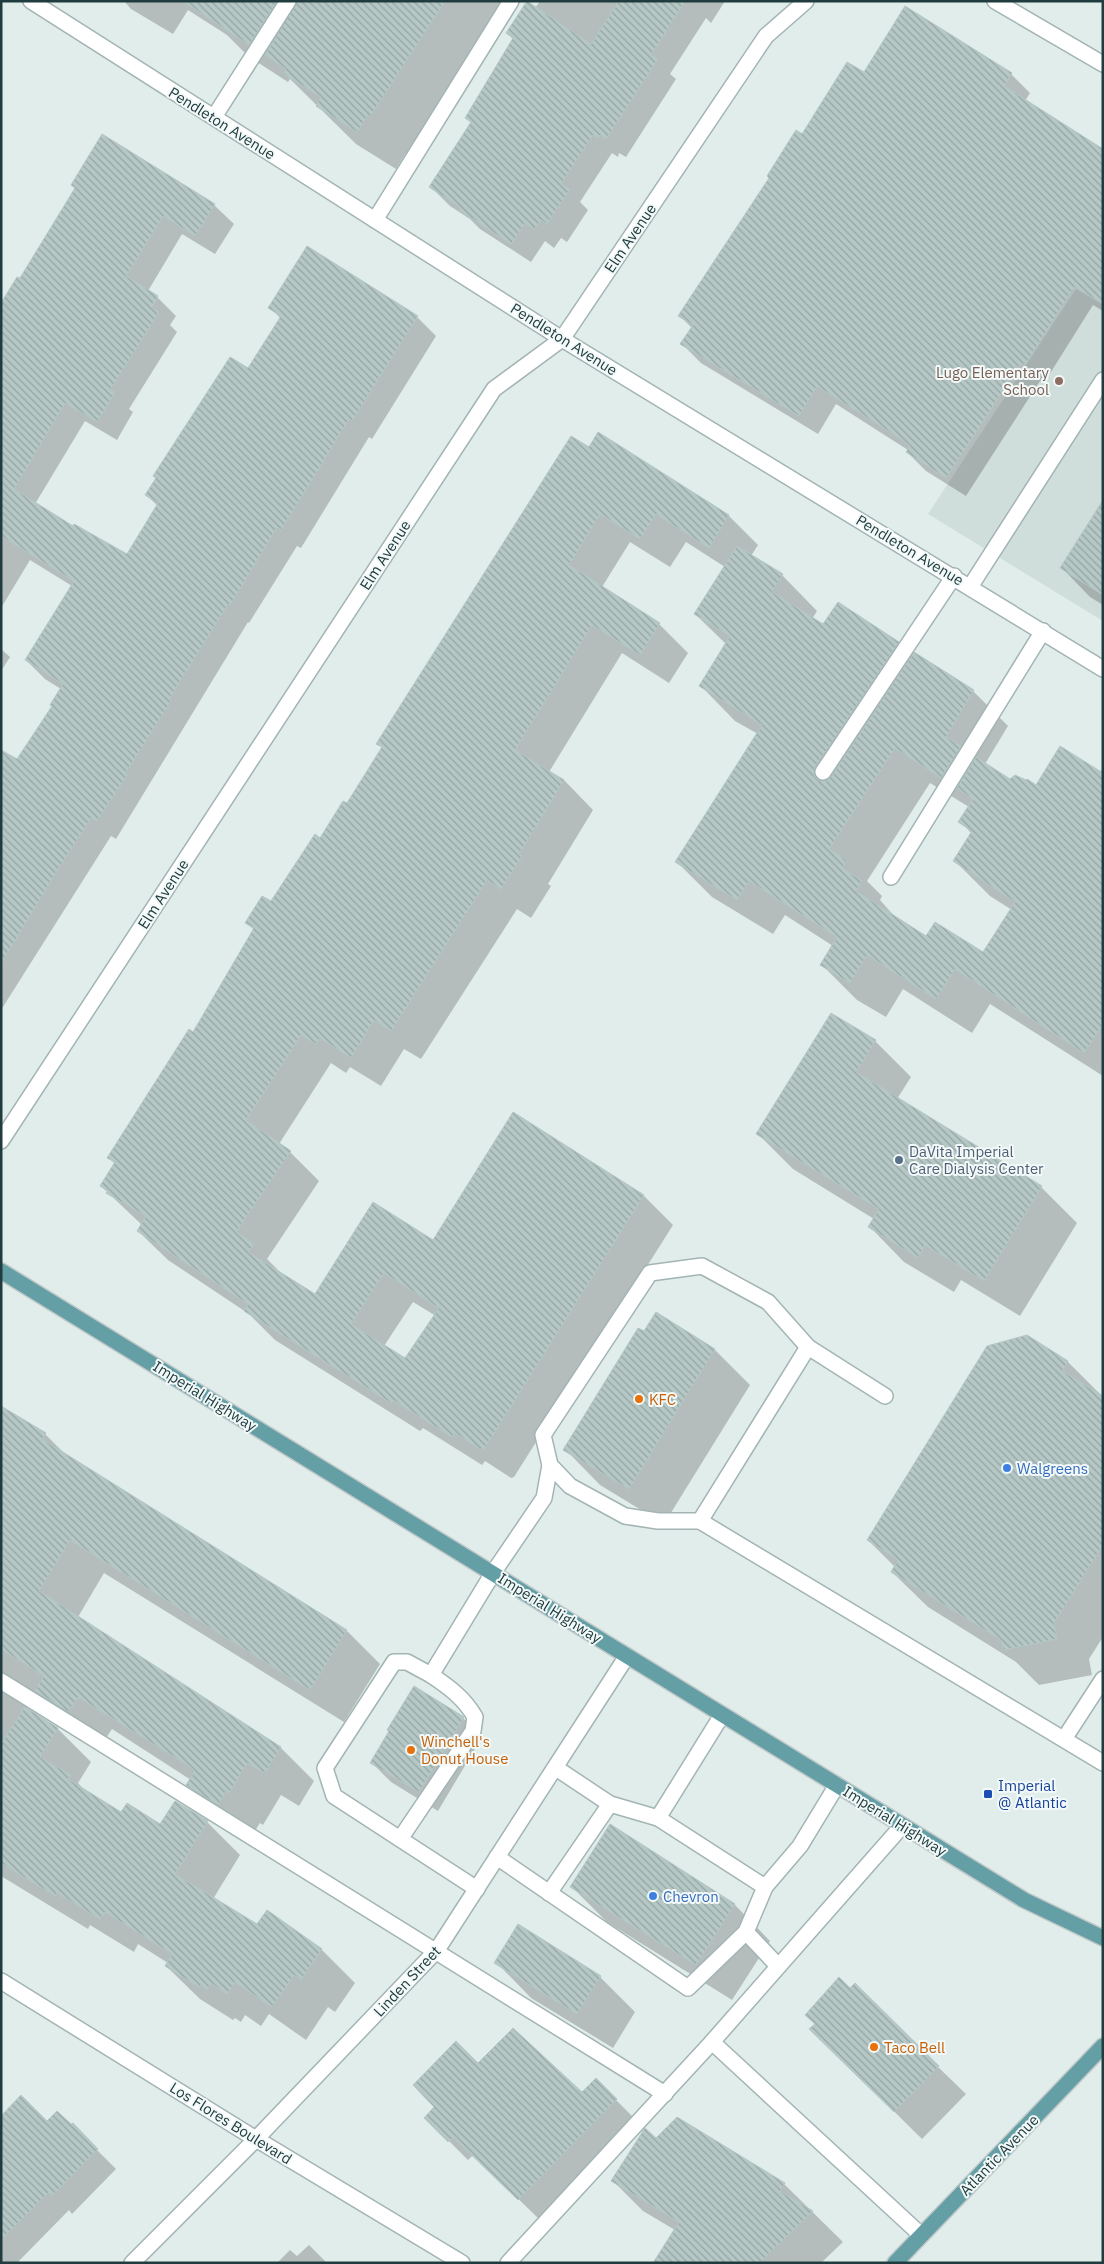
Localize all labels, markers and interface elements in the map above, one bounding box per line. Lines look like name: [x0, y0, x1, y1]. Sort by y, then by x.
street label: Pendleton Avenue: [165, 83, 279, 163]
street label: Elm Avenue: [600, 200, 660, 276]
street label: Pendleton Avenue: [507, 299, 621, 379]
place label: Lugo Elementary School: [936, 363, 1050, 399]
marker: Lugo Elementary School: [1053, 375, 1065, 387]
street label: Pendleton Avenue: [853, 510, 967, 590]
street label: Elm Avenue: [355, 516, 415, 594]
street label: Elm Avenue: [133, 855, 193, 933]
place label: DaVita Imperial Care Dialysis Center: [909, 1142, 1044, 1178]
marker: DaVita Imperial Care Dialysis Center: [893, 1154, 905, 1166]
street label: Imperial Highway: [150, 1357, 261, 1436]
place label: KFC: [649, 1390, 676, 1409]
marker: KFC: [633, 1393, 645, 1405]
place label: Walgreens: [1017, 1459, 1088, 1478]
marker: Walgreens: [1001, 1462, 1013, 1474]
street label: Imperial Highway: [495, 1569, 606, 1648]
place label: Winchell's Donut House: [421, 1732, 508, 1768]
marker: Winchell's Donut House: [405, 1744, 417, 1756]
place label: Imperial @ Atlantic: [998, 1776, 1067, 1812]
street label: Imperial Highway: [840, 1782, 951, 1861]
marker: Imperial @ Atlantic: [982, 1788, 994, 1800]
place label: Chevron: [663, 1887, 719, 1906]
marker: Chevron: [647, 1890, 659, 1902]
street label: Linden Street: [369, 1942, 445, 2020]
place label: Taco Bell: [884, 2038, 945, 2057]
marker: Taco Bell: [868, 2041, 880, 2053]
street label: Los Flores Boulevard: [166, 2078, 296, 2168]
street label: Atlantic Avenue: [955, 2110, 1043, 2200]

